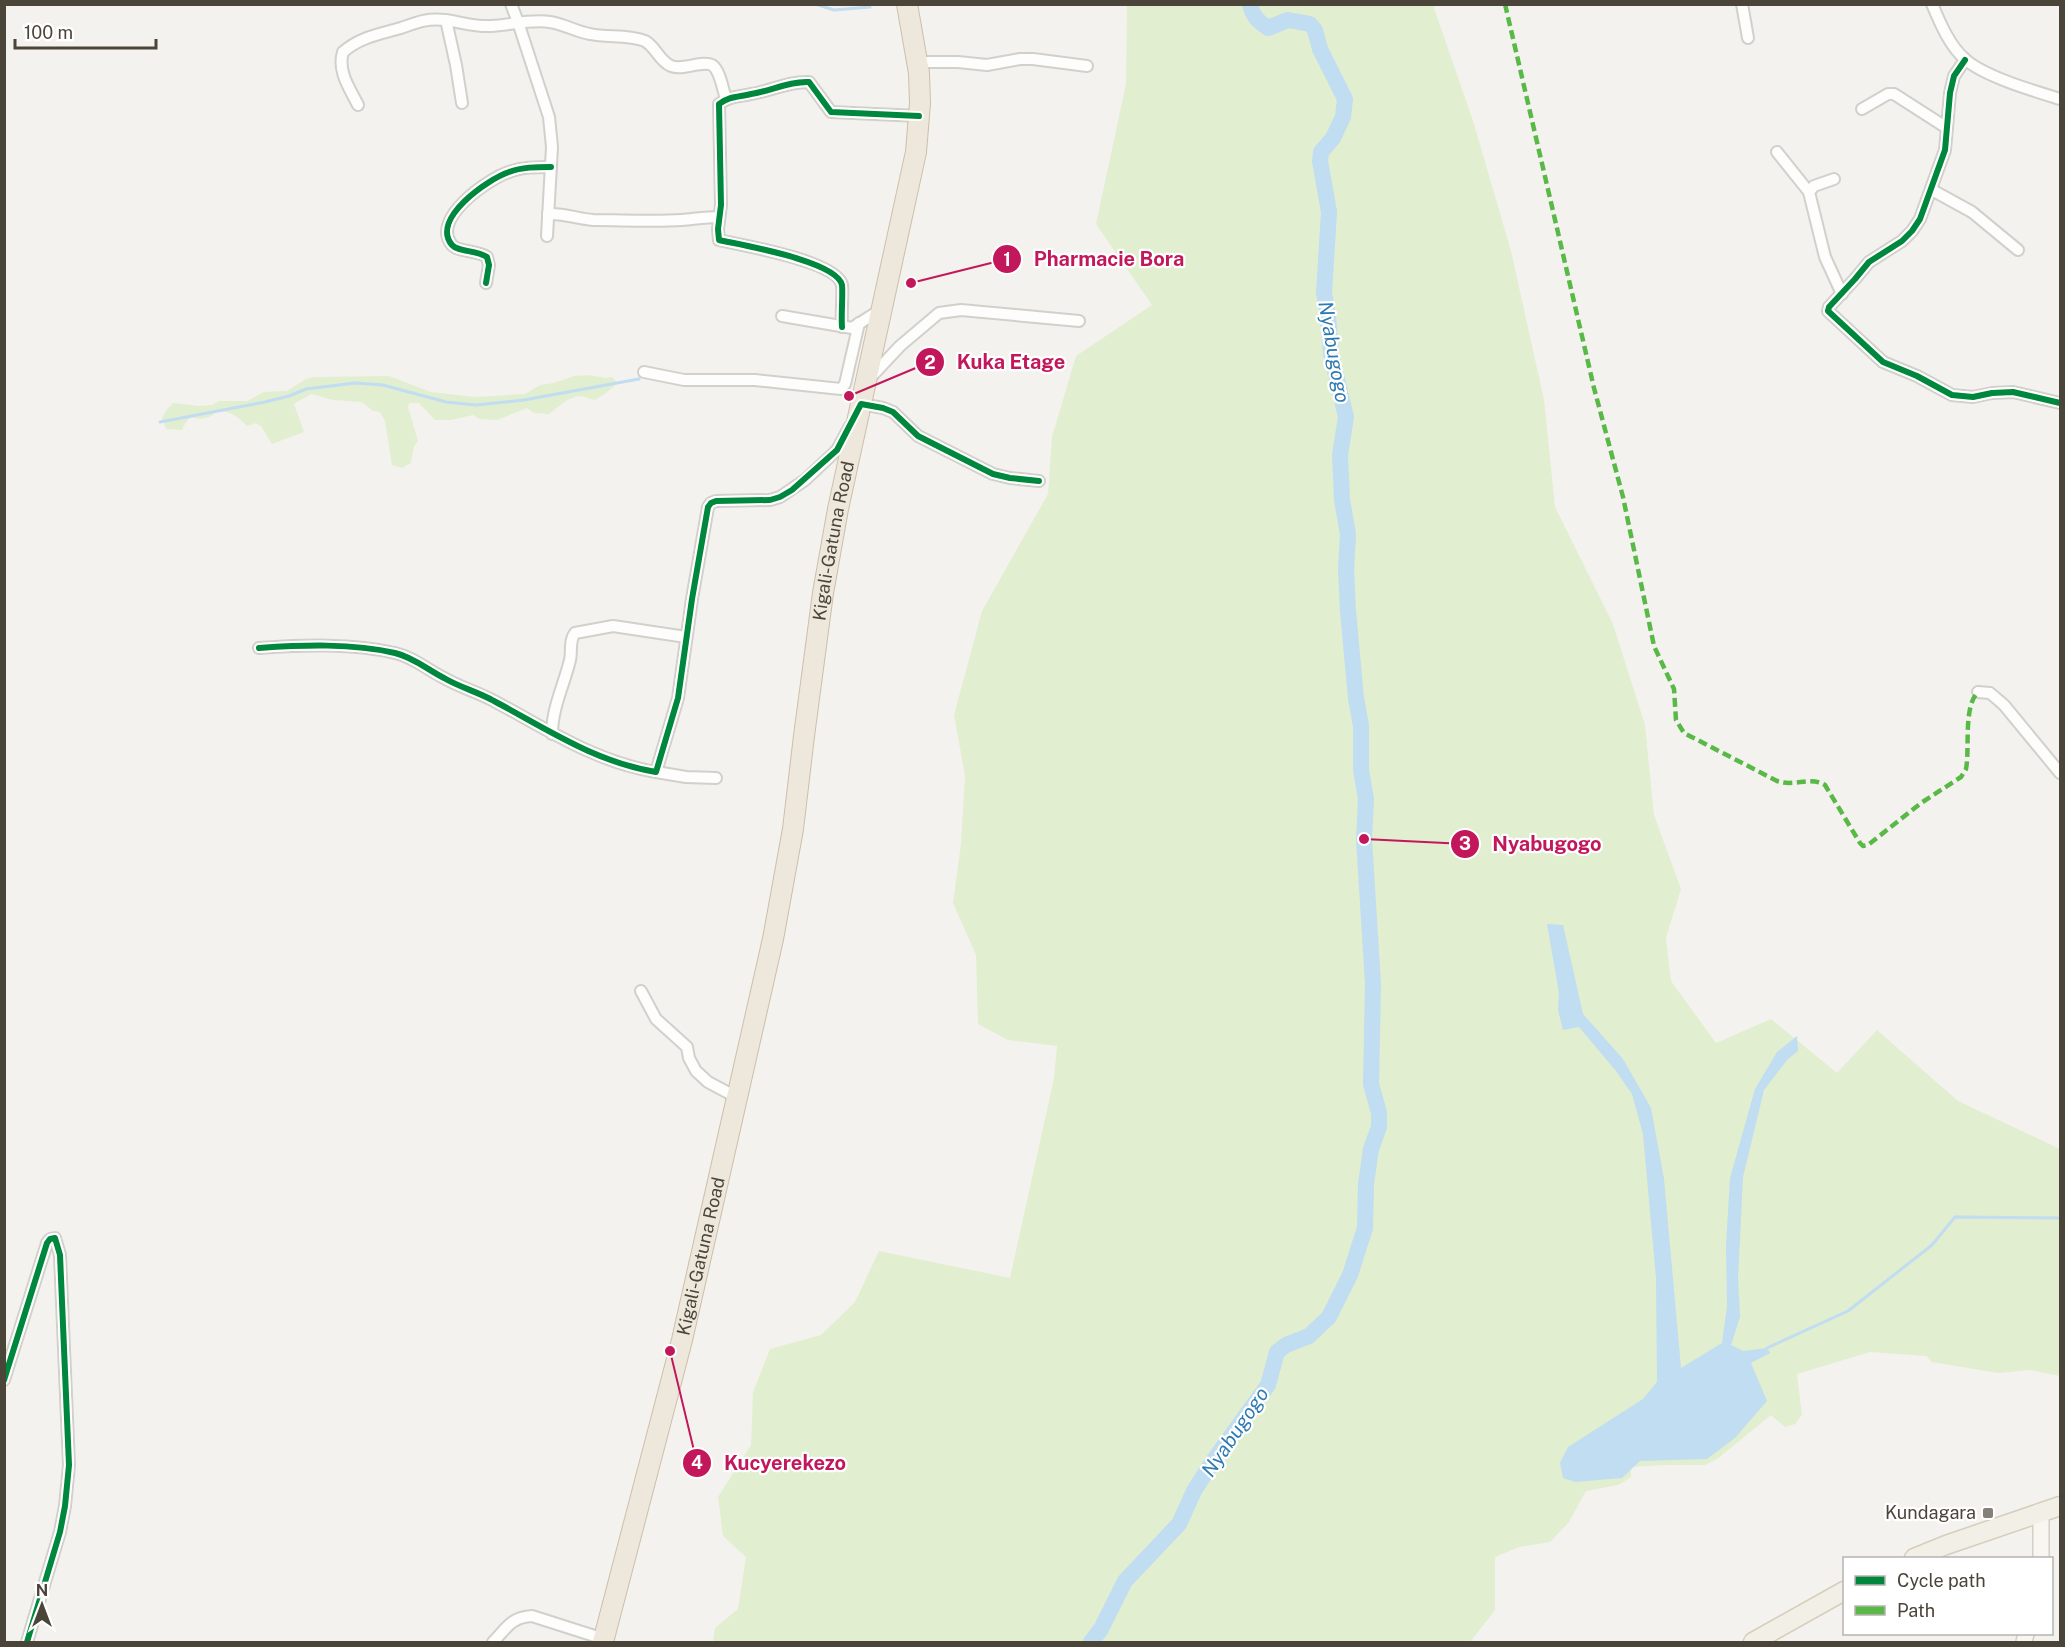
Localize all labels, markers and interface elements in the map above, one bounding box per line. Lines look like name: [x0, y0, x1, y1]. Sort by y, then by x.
scale bar: [15, 12, 156, 50]
text: 100 m: [24, 22, 73, 43]
callout: Pharmacie Bora: [992, 240, 1196, 278]
text: Pharmacie Bora: [1034, 247, 1184, 271]
text: 1: [1003, 249, 1011, 270]
water label: Nyabugogo: [1313, 299, 1355, 405]
callout: Kuka Etage: [915, 343, 1077, 381]
text: Kuka Etage: [957, 350, 1065, 374]
text: 2: [924, 352, 936, 373]
street label: Kigali-Gatuna Road: [808, 459, 858, 622]
callout: Nyabugogo: [1450, 825, 1614, 863]
text: Nyabugogo: [1492, 832, 1602, 856]
text: 3: [1459, 833, 1471, 854]
street label: Kigali-Gatuna Road: [672, 1175, 729, 1337]
water label: Nyabugogo: [1196, 1383, 1274, 1481]
callout: Kucyerekezo: [682, 1444, 858, 1482]
text: Kucyerekezo: [724, 1451, 846, 1475]
text: 4: [691, 1452, 703, 1473]
place label: Kundagara: [1885, 1502, 1976, 1523]
marker: Kundagara: [1981, 1506, 1995, 1520]
legend: [1843, 1557, 2053, 1635]
text: Cycle path: [1897, 1570, 1986, 1591]
north arrow: [12, 1575, 72, 1635]
text: N: [36, 1581, 48, 1600]
text: Path: [1897, 1600, 1935, 1621]

